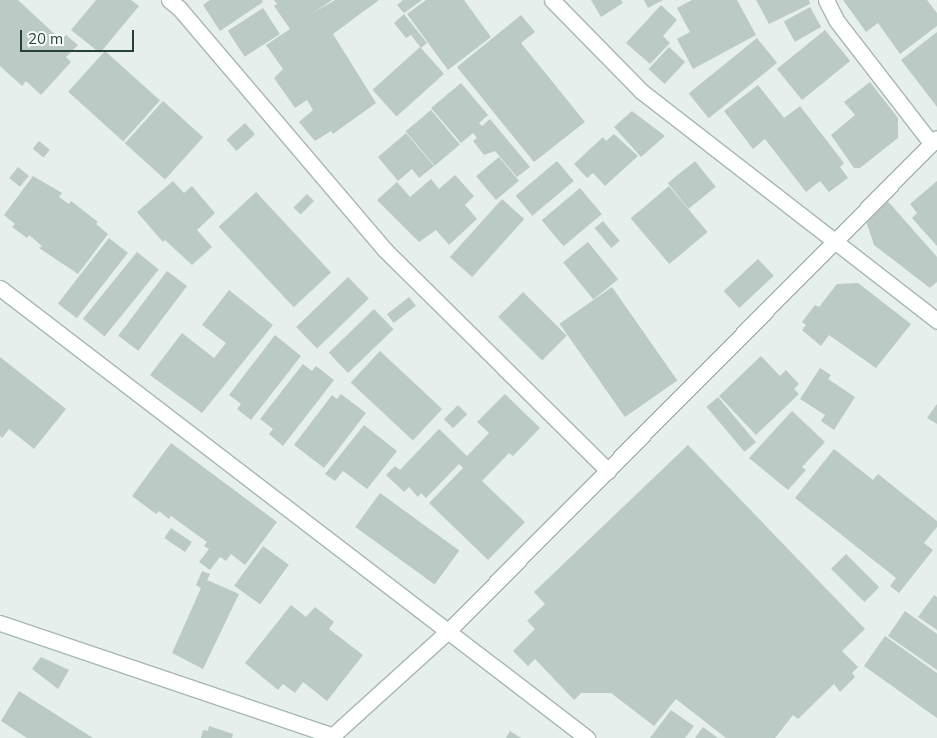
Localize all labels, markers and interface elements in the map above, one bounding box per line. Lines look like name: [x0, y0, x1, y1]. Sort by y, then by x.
scale bar: [22, 20, 136, 52]
text: 20 m: [28, 29, 63, 48]

